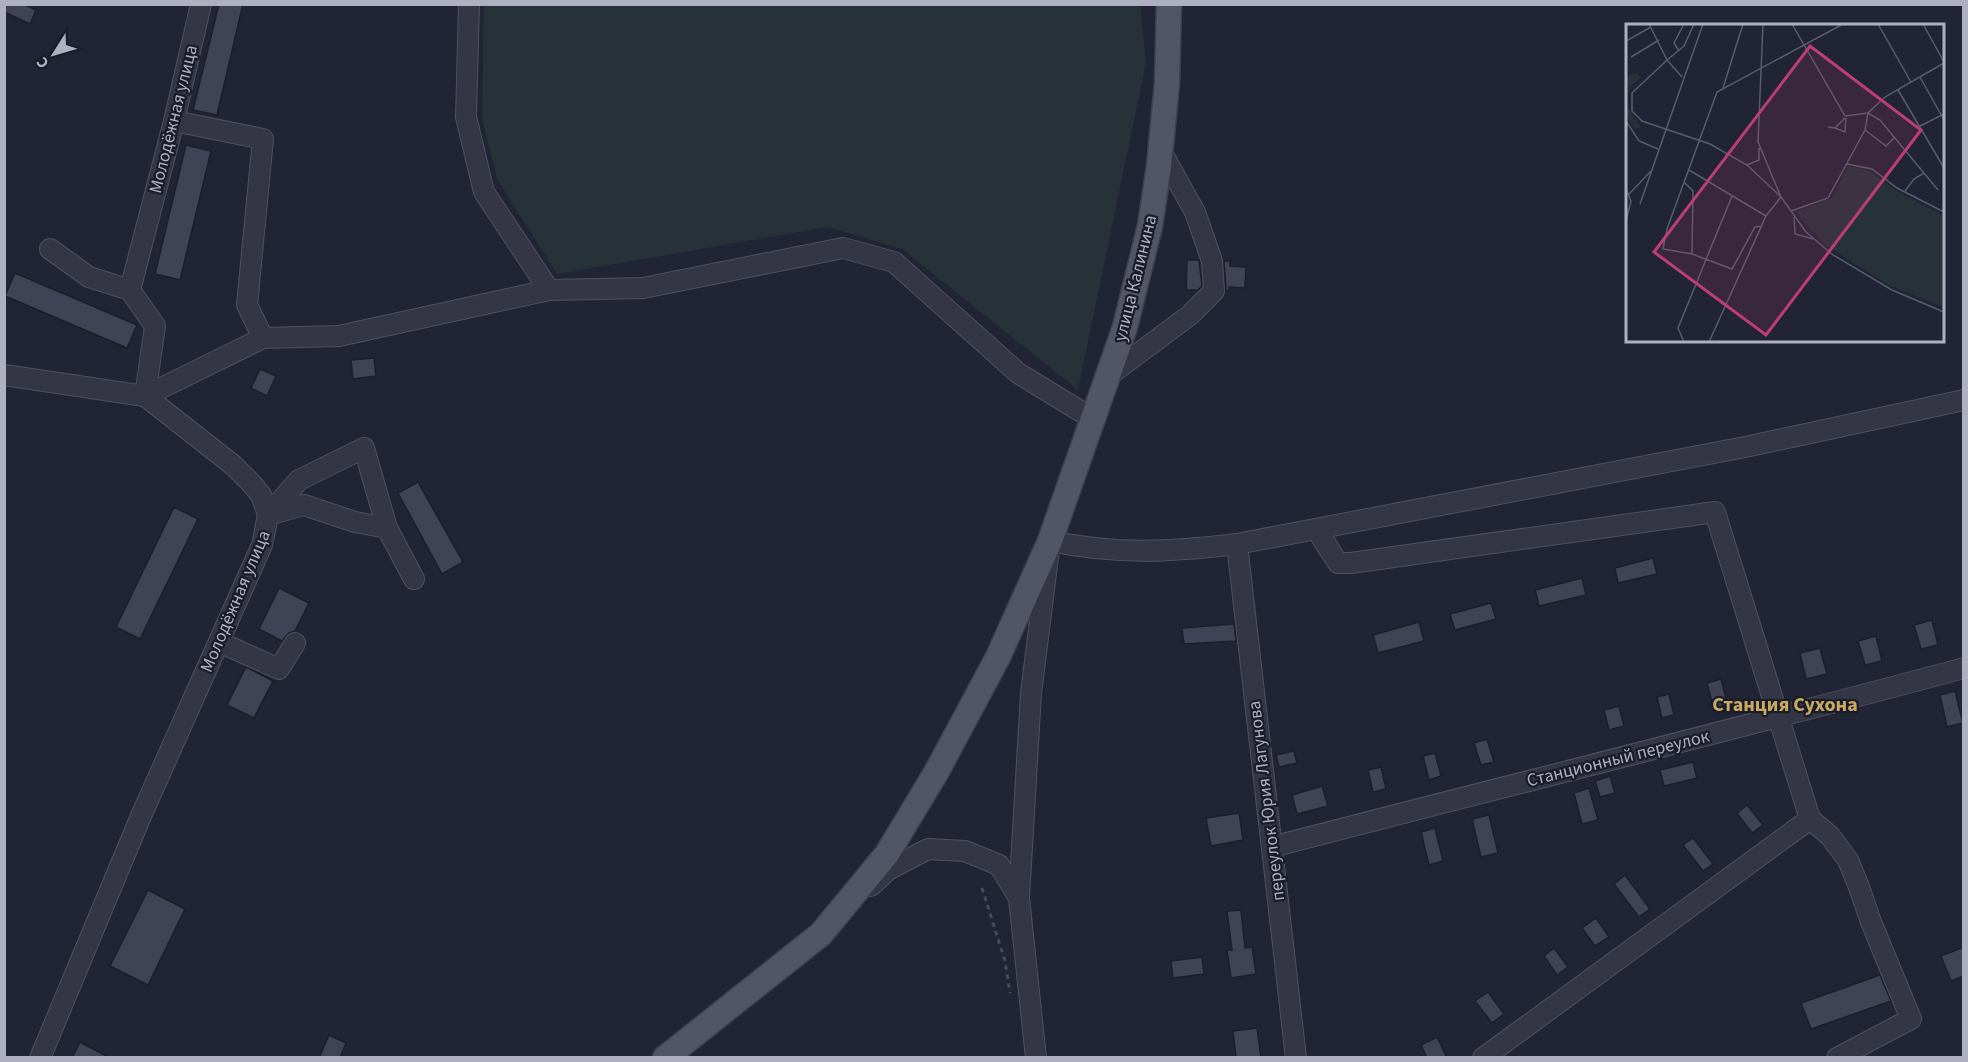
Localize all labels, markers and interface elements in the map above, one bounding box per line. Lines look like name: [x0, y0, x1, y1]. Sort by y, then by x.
north arrow: [24, 24, 84, 84]
inset map: [1626, 24, 1944, 342]
street label: Молодёжная улица: [143, 42, 204, 196]
text: С: [31, 52, 54, 73]
street label: улица Калинина: [1108, 212, 1163, 344]
street label: Молодёжная улица: [194, 526, 277, 676]
district label: Станция Сухона: [1712, 691, 1858, 719]
street label: переулок Юрия Лагунова: [1242, 699, 1291, 902]
street label: Станционный переулок: [1524, 724, 1712, 793]

